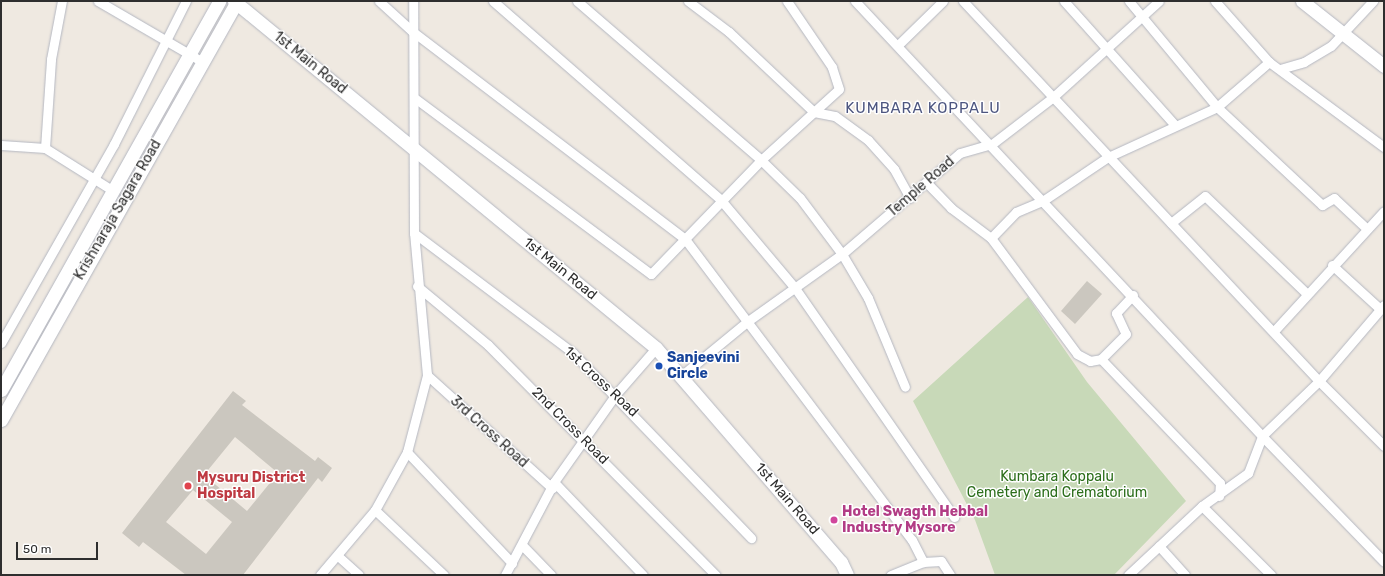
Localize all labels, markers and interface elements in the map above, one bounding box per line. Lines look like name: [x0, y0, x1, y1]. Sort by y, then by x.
street label: 1st Main Road: [270, 28, 350, 98]
district label: KUMBARA KOPPALU: [845, 100, 1001, 118]
street label: Krishnaraja Sagara Road: [71, 137, 165, 283]
street label: Temple Road: [884, 153, 958, 221]
street label: 1st Main Road: [520, 234, 600, 304]
street label: 1st Cross Road: [560, 343, 642, 421]
place label: Sanjeevini Circle: [667, 350, 739, 382]
marker: Sanjeevini Circle: [654, 361, 664, 371]
street label: 2nd Cross Road: [528, 384, 612, 468]
street label: 3rd Cross Road: [447, 393, 531, 471]
street label: 1st Main Road: [751, 460, 823, 538]
park label: Kumbara Koppalu Cemetery and Crematorium: [967, 469, 1147, 502]
place label: Mysuru District Hospital: [197, 470, 305, 502]
marker: Mysuru District Hospital: [182, 480, 194, 492]
place label: Hotel Swagth Hebbal Industry Mysore: [842, 504, 988, 536]
marker: Hotel Swagth Hebbal Industry Mysore: [829, 515, 839, 525]
scale bar: [18, 534, 100, 560]
text: 50 m: [23, 542, 51, 556]

